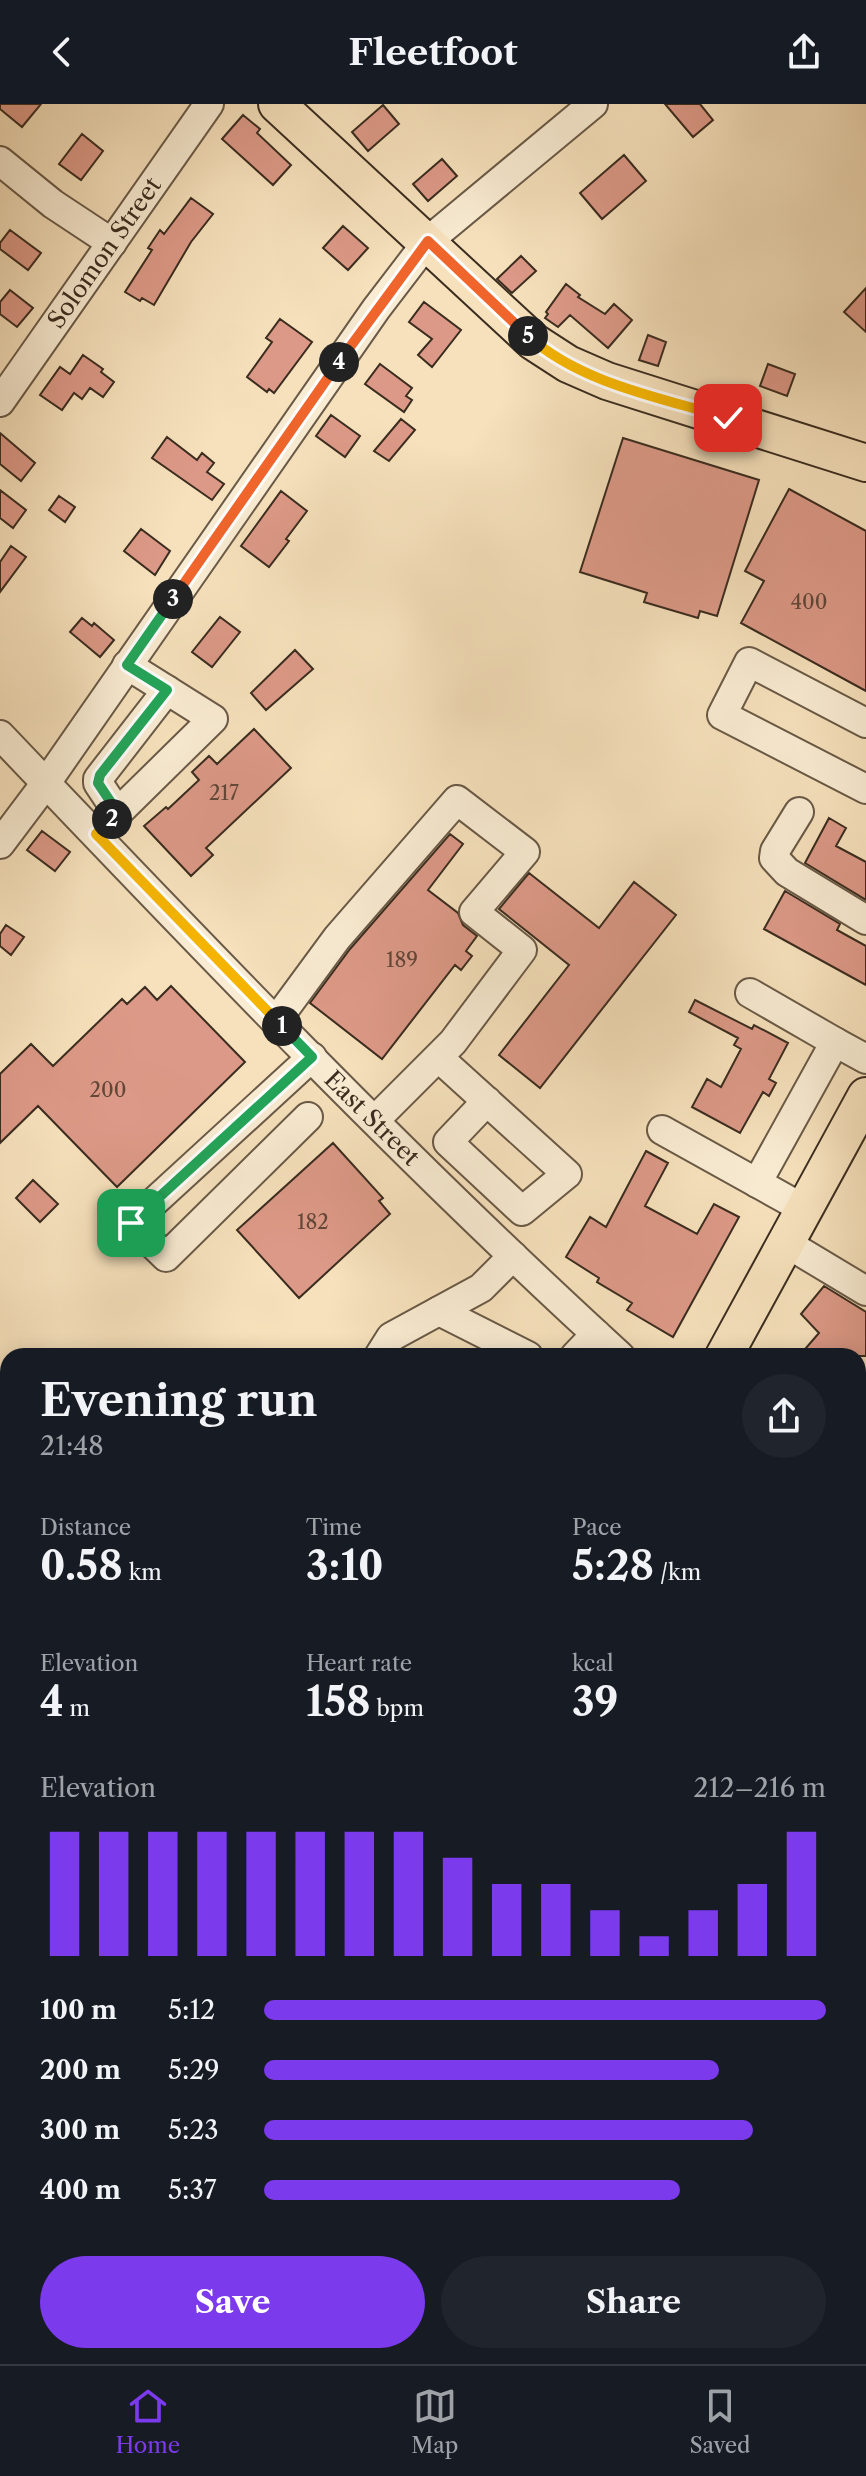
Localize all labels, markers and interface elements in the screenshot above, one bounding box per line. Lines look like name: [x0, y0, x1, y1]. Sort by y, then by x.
icon: back: [40, 30, 84, 74]
text: Fleetfoot: [348, 30, 518, 74]
icon: share: [782, 30, 826, 74]
street label: Solomon Street: [41, 171, 167, 334]
pin: 5: [508, 316, 548, 356]
text: 5: [522, 322, 534, 349]
pin: 4: [319, 342, 359, 382]
text: 4: [332, 348, 346, 375]
pin: [694, 384, 762, 452]
icon: check: [706, 396, 750, 440]
pin: 3: [153, 579, 193, 619]
text: 3: [167, 585, 179, 612]
house number: 400: [791, 590, 827, 614]
house number: 217: [209, 781, 239, 805]
pin: 2: [92, 799, 132, 839]
text: 2: [106, 805, 119, 832]
house number: 189: [386, 948, 418, 972]
pin: 1: [262, 1006, 302, 1046]
text: 1: [277, 1012, 287, 1039]
street label: East Street: [318, 1064, 426, 1172]
house number: 200: [90, 1078, 126, 1102]
pin: [97, 1189, 165, 1257]
icon: arrive: [109, 1201, 153, 1245]
house number: 182: [297, 1210, 329, 1234]
text: Evening run: [40, 1373, 317, 1427]
button: share: [742, 1374, 826, 1458]
text: 21:48: [40, 1430, 104, 1462]
text: Distance: [40, 1514, 131, 1541]
text: Time: [306, 1514, 362, 1541]
text: Pace: [572, 1514, 622, 1541]
text: 0.58: [40, 1541, 123, 1590]
text: 3:10: [306, 1541, 384, 1590]
text: 5:28: [572, 1541, 654, 1590]
text: km: [123, 1559, 162, 1586]
text: /km: [654, 1559, 701, 1586]
text: Elevation: [40, 1650, 138, 1677]
text: Heart rate: [306, 1650, 412, 1677]
text: kcal: [572, 1650, 614, 1677]
text: 4: [40, 1677, 64, 1726]
text: 158: [306, 1677, 371, 1726]
text: 39: [572, 1677, 618, 1726]
text: m: [64, 1695, 90, 1722]
text: bpm: [371, 1695, 424, 1722]
text: Elevation: [40, 1772, 156, 1804]
text: 212–216 m: [694, 1772, 826, 1804]
text: 100 m: [40, 1994, 117, 2026]
text: 5:12: [168, 1994, 215, 2026]
text: 200 m: [40, 2054, 121, 2086]
text: 5:29: [168, 2054, 220, 2086]
text: 300 m: [40, 2114, 120, 2146]
text: 5:23: [168, 2114, 219, 2146]
text: 400 m: [40, 2174, 121, 2206]
text: 5:37: [168, 2174, 217, 2206]
button: Save: [40, 2256, 425, 2348]
button: Share: [441, 2256, 826, 2348]
tab: Home: [116, 2384, 180, 2459]
tab: Map: [411, 2384, 458, 2459]
tab: Saved: [689, 2384, 750, 2459]

